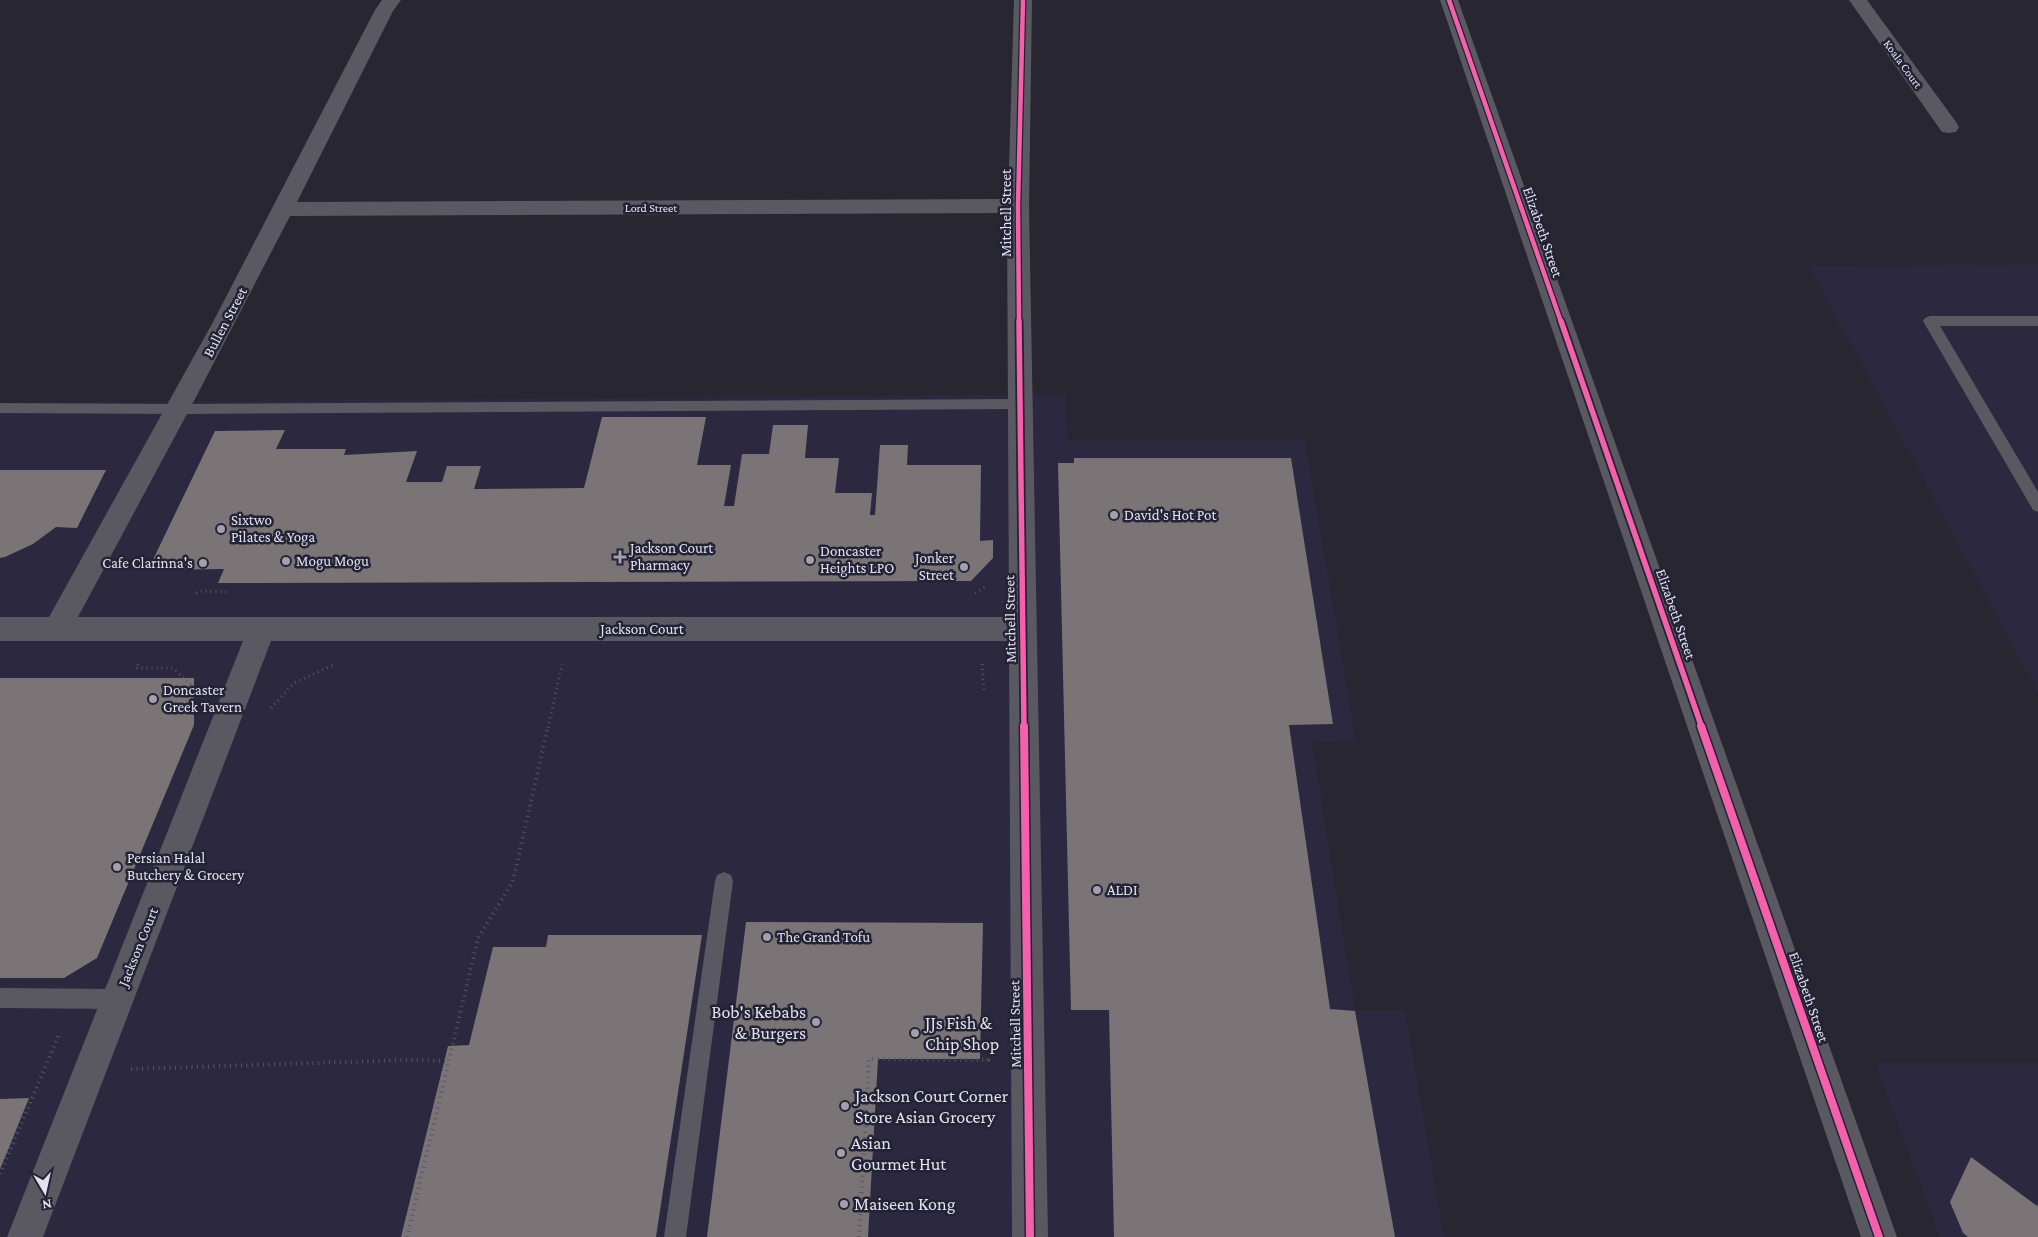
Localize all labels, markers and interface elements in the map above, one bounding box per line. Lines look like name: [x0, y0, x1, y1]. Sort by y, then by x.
street label: Koala Court: [1881, 37, 1926, 92]
street label: Mitchell Street: [998, 168, 1014, 257]
street label: Elizabeth Street: [1520, 185, 1566, 280]
street label: Lord Street: [625, 201, 678, 215]
street label: Bullen Street: [200, 283, 251, 360]
place label: David's Hot Pot: [1124, 507, 1217, 523]
marker: David's Hot Pot: [1108, 509, 1120, 521]
place label: Sixtwo Pilates & Yoga: [231, 512, 315, 546]
marker: Sixtwo Pilates & Yoga: [215, 523, 227, 535]
place label: Jackson Court Pharmacy: [628, 540, 714, 574]
place label: Doncaster Heights LPO: [820, 543, 894, 577]
place label: Jonker Street: [913, 550, 955, 583]
marker: Jackson Court Pharmacy: [614, 551, 626, 563]
place label: Mogu Mogu: [296, 553, 369, 570]
marker: Doncaster Heights LPO: [804, 554, 816, 566]
place label: Cafe Clarinna's: [102, 555, 193, 571]
marker: Mogu Mogu: [280, 555, 292, 567]
marker: Cafe Clarinna's: [197, 557, 209, 569]
marker: Jonker Street: [958, 561, 970, 573]
street label: Elizabeth Street: [1653, 567, 1699, 662]
street label: Mitchell Street: [1001, 574, 1019, 663]
street label: Jackson Court: [598, 621, 685, 638]
place label: Doncaster Greek Tavern: [163, 682, 242, 715]
marker: Doncaster Greek Tavern: [147, 693, 159, 705]
place label: Persian Halal Butchery & Grocery: [127, 850, 244, 884]
marker: Persian Halal Butchery & Grocery: [111, 861, 123, 873]
place label: ALDI: [1107, 882, 1138, 898]
marker: ALDI: [1091, 884, 1103, 896]
street label: Jackson Court: [114, 904, 162, 991]
place label: The Grand Tofu: [777, 929, 870, 945]
marker: The Grand Tofu: [761, 931, 773, 943]
street label: Elizabeth Street: [1786, 950, 1832, 1045]
street label: Mitchell Street: [1006, 979, 1024, 1068]
place label: Bob's Kebabs & Burgers: [712, 1002, 806, 1043]
place label: JJs Fish & Chip Shop: [923, 1013, 999, 1054]
marker: Bob's Kebabs & Burgers: [810, 1016, 822, 1028]
marker: JJs Fish & Chip Shop: [909, 1027, 921, 1039]
place label: Jackson Court Corner Store Asian Grocery: [853, 1086, 1009, 1127]
marker: Jackson Court Corner Store Asian Grocery: [839, 1100, 851, 1112]
place label: Asian Gourmet Hut: [851, 1133, 947, 1174]
marker: Asian Gourmet Hut: [835, 1147, 847, 1159]
north arrow: [20, 1167, 70, 1217]
place label: Maiseen Kong: [854, 1194, 956, 1214]
text: N: [41, 1196, 53, 1214]
marker: Maiseen Kong: [838, 1198, 850, 1210]

